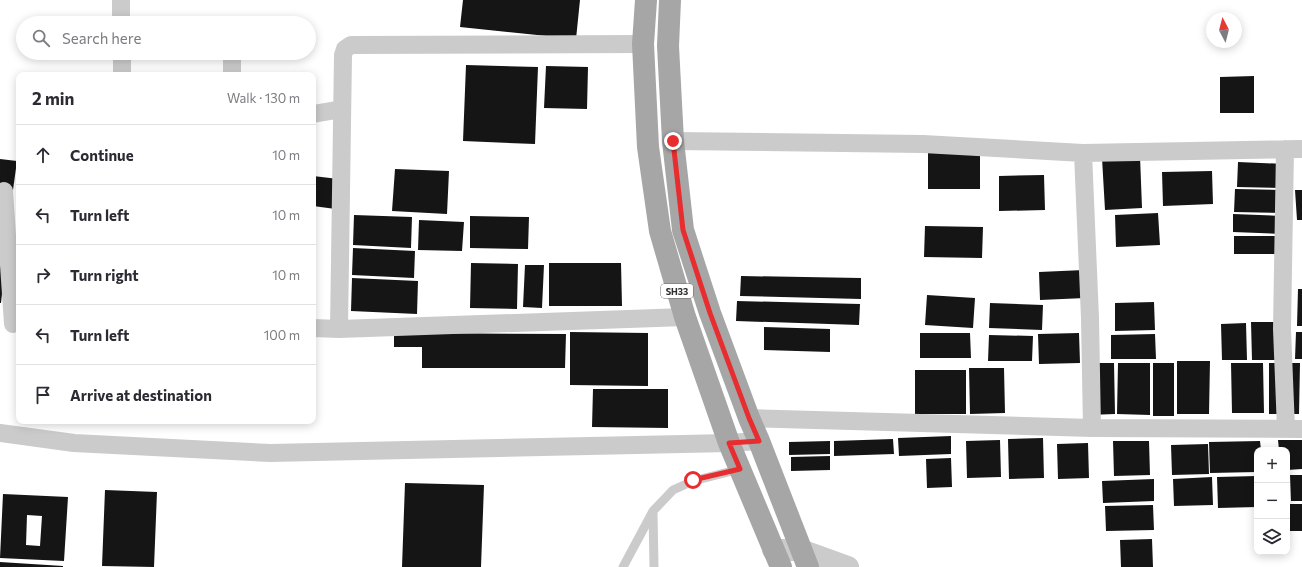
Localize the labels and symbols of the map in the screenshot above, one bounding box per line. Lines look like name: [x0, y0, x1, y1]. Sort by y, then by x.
north arrow: [1206, 12, 1242, 48]
route end: [664, 132, 682, 150]
road number: SH33: [661, 284, 693, 298]
route start: [684, 471, 702, 489]

